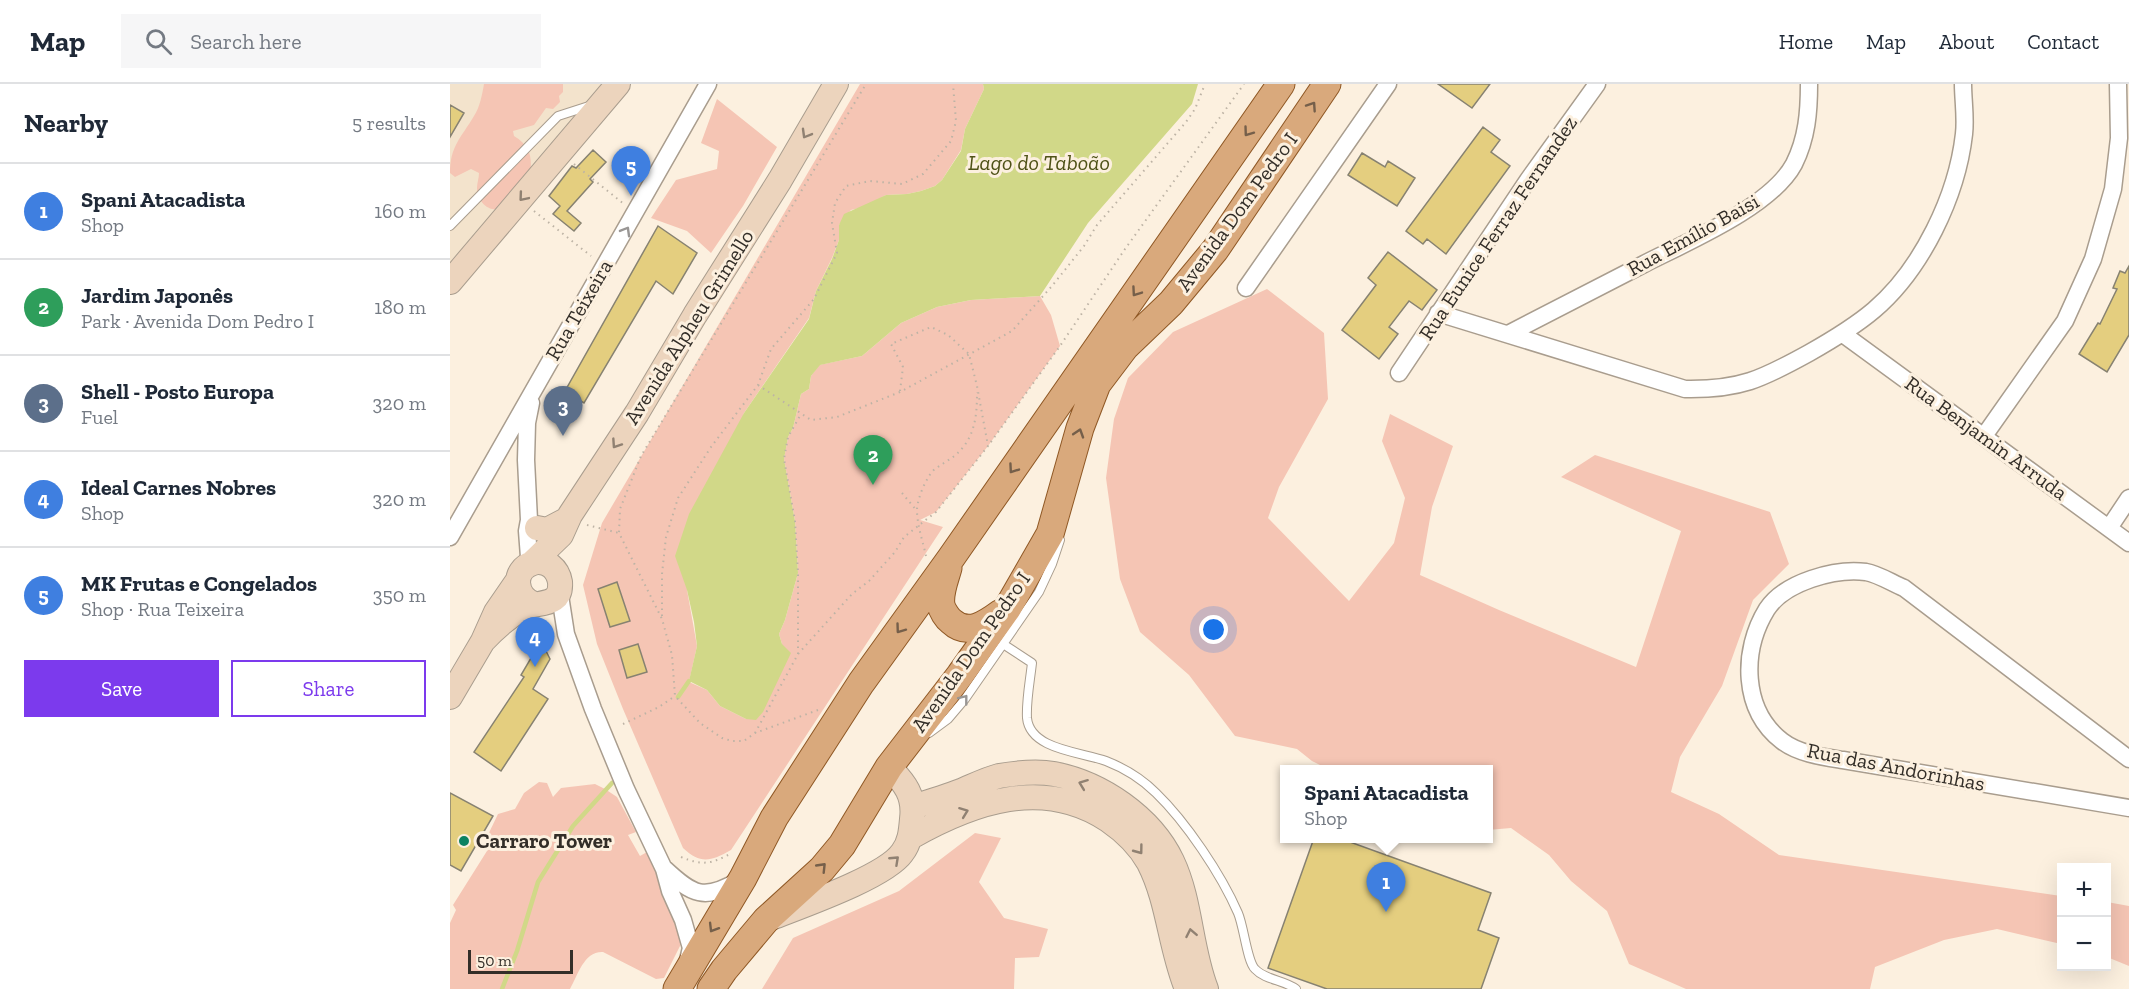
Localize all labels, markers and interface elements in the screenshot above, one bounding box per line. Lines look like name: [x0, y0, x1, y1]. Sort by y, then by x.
search box: [121, 14, 541, 68]
text: Map: [30, 25, 85, 58]
icon: search: [142, 25, 175, 58]
text: Search here: [190, 28, 302, 55]
text: Home: [1779, 29, 1833, 54]
text: Map: [1866, 29, 1906, 54]
text: About: [1939, 29, 1994, 54]
text: Contact: [2027, 29, 2099, 54]
one-way arrow: [1305, 102, 1316, 113]
text: Nearby: [24, 107, 108, 139]
text: 5 results: [352, 111, 426, 135]
street label: Rua Eunice Ferraz Fernandez: [1413, 111, 1582, 344]
one-way arrow: [1244, 126, 1255, 137]
one-way arrow: [802, 128, 814, 138]
street label: Avenida Dom Pedro I: [1171, 128, 1302, 296]
pin: 5: [612, 147, 651, 196]
water label: Lago do Taboão: [968, 149, 1110, 176]
text: Spani Atacadista: [81, 186, 245, 213]
street label: Rua Emílio Baisi: [1623, 188, 1763, 281]
one-way arrow: [519, 190, 530, 201]
text: 1: [39, 199, 48, 223]
text: 160 m: [374, 199, 426, 223]
text: Shop: [81, 213, 124, 237]
street label: Avenida Alpheu Grimello: [618, 225, 759, 429]
one-way arrow: [618, 227, 630, 237]
street label: Rua Teixeira: [540, 255, 617, 364]
text: Jardim Japonês: [81, 282, 233, 309]
one-way arrow: [1132, 285, 1143, 296]
text: 2: [38, 295, 49, 319]
text: 180 m: [374, 295, 426, 319]
text: Park · Avenida Dom Pedro I: [81, 309, 314, 333]
street label: Rua Benjamin Arruda: [1900, 370, 2072, 506]
text: Shell - Posto Europa: [81, 378, 274, 405]
pin: 3: [544, 386, 582, 436]
text: 3: [38, 391, 49, 415]
text: 320 m: [373, 391, 426, 415]
text: Fuel: [81, 405, 118, 429]
one-way arrow: [1071, 428, 1084, 439]
pin: 2: [854, 436, 892, 485]
one-way arrow: [613, 437, 624, 448]
one-way arrow: [1009, 462, 1020, 473]
text: Ideal Carnes Nobres: [81, 474, 276, 501]
text: 4: [38, 487, 49, 511]
text: 320 m: [373, 487, 426, 511]
text: Shop: [81, 501, 124, 525]
street label: Avenida Dom Pedro I: [906, 567, 1035, 737]
text: MK Frutas e Congelados: [81, 570, 317, 597]
text: 5: [38, 583, 49, 607]
text: 350 m: [373, 583, 426, 607]
text: Shop · Rua Teixeira: [81, 597, 244, 621]
your location: [1199, 615, 1228, 644]
pin: 4: [516, 618, 554, 667]
one-way arrow: [896, 622, 907, 633]
button: Save: [24, 660, 219, 717]
button: Share: [231, 660, 426, 717]
one-way arrow: [956, 695, 967, 706]
street label: Rua das Andorinhas: [1805, 737, 1987, 796]
popup: [1280, 765, 1493, 843]
one-way arrow: [1078, 778, 1089, 791]
text: Spani Atacadista: [1304, 779, 1469, 806]
text: Shop: [1304, 806, 1347, 830]
one-way arrow: [958, 807, 969, 819]
place label: Carraro Tower: [476, 828, 612, 853]
marker: Carraro Tower: [457, 834, 471, 848]
one-way arrow: [1132, 843, 1143, 854]
one-way arrow: [888, 856, 898, 867]
pin: 1: [1366, 862, 1406, 912]
map controls: [2057, 863, 2111, 971]
button: +: [2057, 863, 2111, 917]
one-way arrow: [815, 864, 826, 874]
button: −: [2057, 917, 2111, 971]
one-way arrow: [709, 922, 720, 932]
one-way arrow: [1185, 928, 1198, 938]
scale bar: [468, 947, 573, 974]
text: 50 m: [477, 951, 512, 970]

